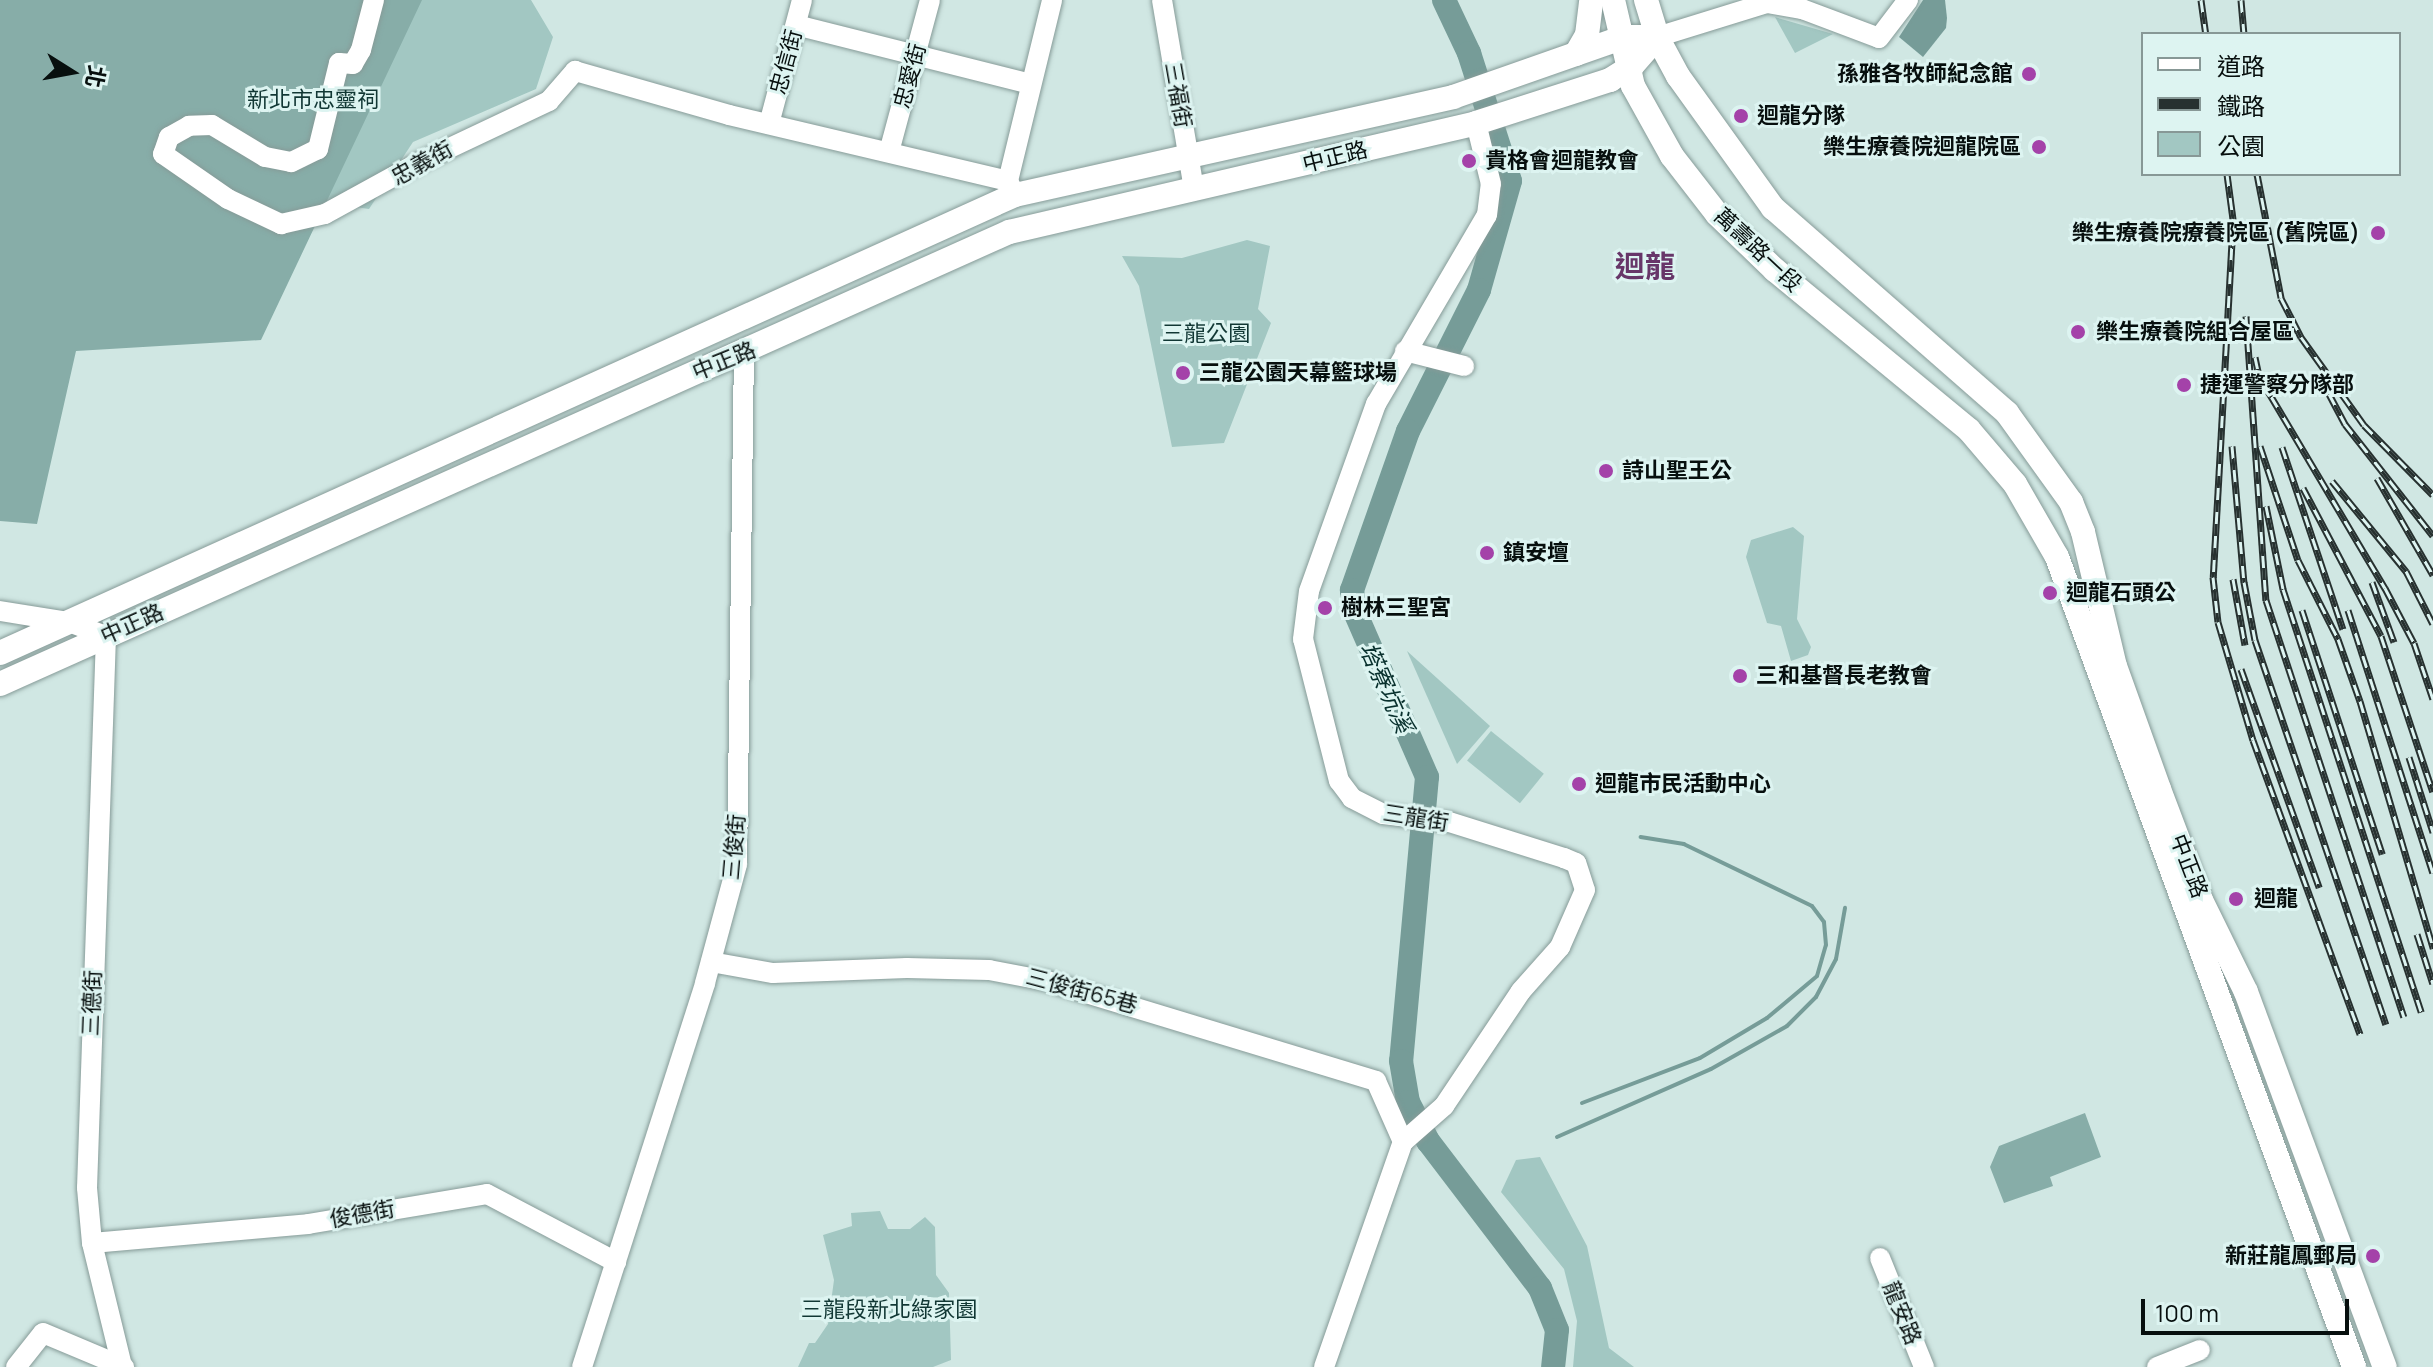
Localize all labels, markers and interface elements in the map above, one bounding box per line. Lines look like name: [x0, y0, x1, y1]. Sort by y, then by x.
street label: 忠信街: [765, 27, 807, 97]
north arrow: [32, 32, 112, 112]
legend: [2141, 32, 2401, 176]
street label: 忠愛街: [889, 41, 931, 111]
text: 道路: [2217, 49, 2265, 82]
street label: 三福街: [1159, 60, 1197, 130]
place label: 孫雅各牧師紀念館: [1837, 61, 2013, 87]
text: 北: [79, 63, 112, 90]
marker: 孫雅各牧師紀念館: [2020, 65, 2038, 83]
park label: 新北市忠靈祠: [247, 87, 379, 113]
text: 鐵路: [2217, 89, 2265, 122]
place label: 迴龍分隊: [1757, 103, 1845, 129]
marker: 迴龍分隊: [1732, 107, 1750, 125]
text: 公園: [2217, 129, 2265, 162]
place label: 樂生療養院迴龍院區: [1823, 134, 2021, 160]
street label: 忠義街: [387, 135, 457, 191]
street label: 中正路: [1300, 136, 1370, 178]
marker: 樂生療養院迴龍院區: [2028, 136, 2050, 158]
place label: 貴格會迴龍教會: [1485, 148, 1639, 174]
marker: 貴格會迴龍教會: [1460, 152, 1478, 170]
street label: 萬壽路一段: [1709, 203, 1807, 297]
place label: 樂生療養院療養院區 (舊院區): [2072, 220, 2360, 246]
marker: 樂生療養院療養院區 (舊院區): [2367, 222, 2389, 244]
district label: 迴龍: [1615, 248, 1675, 284]
place label: 樂生療養院組合屋區: [2096, 319, 2294, 345]
park label: 三龍公園: [1162, 321, 1250, 347]
marker: 樂生療養院組合屋區: [2067, 321, 2089, 343]
street label: 中正路: [688, 336, 760, 386]
place label: 三龍公園天幕籃球場: [1199, 360, 1397, 386]
marker: 三龍公園天幕籃球場: [1174, 364, 1192, 382]
place label: 捷運警察分隊部: [2200, 372, 2354, 398]
marker: 捷運警察分隊部: [2175, 376, 2193, 394]
place label: 詩山聖王公: [1622, 458, 1732, 484]
marker: 詩山聖王公: [1597, 462, 1615, 480]
place label: 鎮安壇: [1503, 540, 1569, 566]
marker: 鎮安壇: [1478, 544, 1496, 562]
place label: 迴龍石頭公: [2066, 580, 2176, 606]
marker: 迴龍石頭公: [2041, 584, 2059, 602]
place label: 樹林三聖宮: [1341, 595, 1451, 621]
street label: 中正路: [96, 599, 168, 649]
marker: 樹林三聖宮: [1316, 599, 1334, 617]
water label: 塔寮坑溪: [1354, 637, 1420, 737]
place label: 三和基督長老教會: [1756, 663, 1932, 689]
marker: 三和基督長老教會: [1731, 667, 1749, 685]
place label: 迴龍市民活動中心: [1595, 771, 1771, 797]
marker: 迴龍市民活動中心: [1570, 775, 1588, 793]
street label: 三龍街: [1381, 800, 1451, 836]
street label: 三俊街: [718, 813, 750, 881]
street label: 中正路: [2165, 830, 2213, 902]
place label: 迴龍: [2254, 886, 2298, 912]
marker: 迴龍: [2225, 888, 2247, 910]
street label: 三俊街65巷: [1023, 963, 1141, 1019]
street label: 三德街: [78, 970, 106, 1036]
street label: 俊德街: [327, 1195, 397, 1233]
place label: 新莊龍鳳郵局: [2225, 1243, 2357, 1269]
marker: 新莊龍鳳郵局: [2364, 1247, 2382, 1265]
street label: 龍安路: [1877, 1277, 1927, 1349]
scale bar: [2145, 1283, 2353, 1333]
text: 100 m: [2155, 1296, 2219, 1329]
park label: 三龍段新北綠家園: [801, 1297, 977, 1323]

